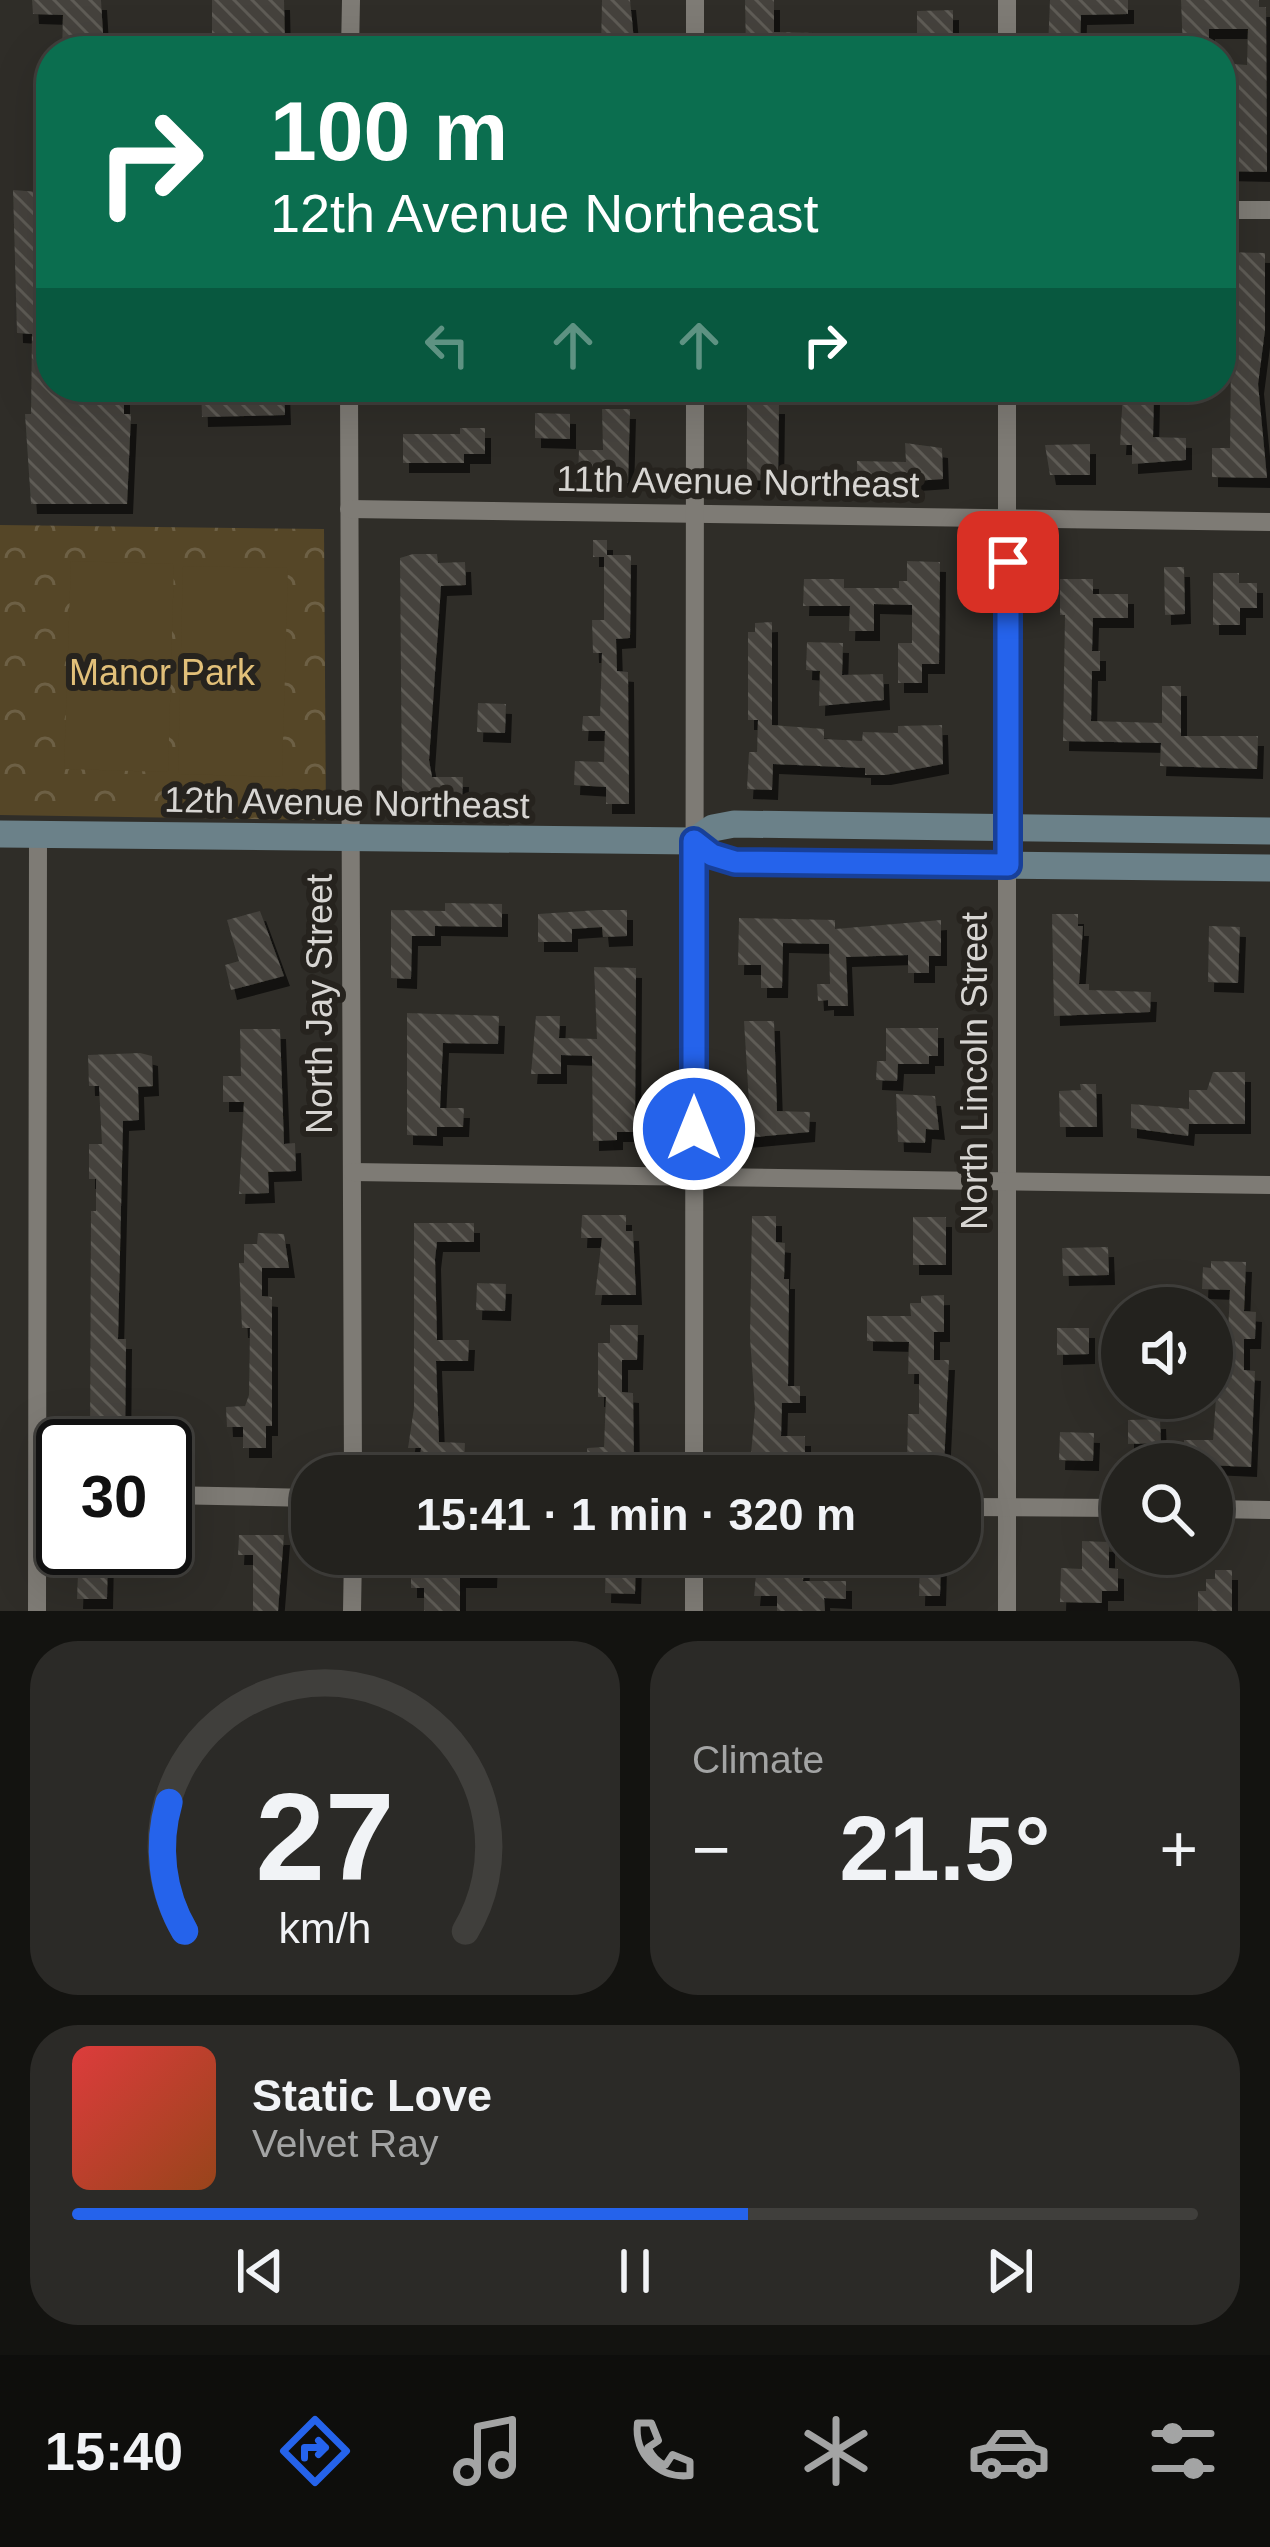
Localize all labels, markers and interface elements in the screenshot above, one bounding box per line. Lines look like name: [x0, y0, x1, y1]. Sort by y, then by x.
icon: right: [72, 84, 228, 240]
text: 100 m: [270, 84, 508, 178]
text: 12th Avenue Northeast: [270, 183, 818, 243]
icon: left: [414, 312, 480, 378]
icon: ahead: [540, 312, 606, 378]
icon: ahead: [666, 312, 732, 378]
icon: right: [792, 312, 858, 378]
street label: 11th Avenue Northeast: [556, 458, 920, 505]
pin: [957, 511, 1059, 613]
icon: arrive: [975, 529, 1041, 595]
park label: Manor Park: [69, 652, 256, 693]
street label: 12th Avenue Northeast: [164, 779, 530, 826]
street label: North Jay Street: [299, 874, 340, 1134]
street label: North Lincoln Street: [954, 912, 995, 1230]
position arrow: [631, 1066, 757, 1192]
map controls: [1101, 1287, 1233, 1575]
button: sound: [1101, 1287, 1233, 1419]
speed limit sign: 30: [36, 1419, 192, 1575]
button: search: [1101, 1443, 1233, 1575]
text: 15:41 · 1 min · 320 m: [416, 1489, 856, 1540]
text: Climate: [692, 1738, 824, 1781]
text: 27: [256, 1767, 394, 1906]
text: 21.5°: [839, 1799, 1051, 1899]
text: −: [692, 1812, 731, 1886]
text: +: [1159, 1812, 1198, 1886]
text: km/h: [279, 1904, 371, 1952]
text: Static Love: [252, 2070, 492, 2121]
text: Velvet Ray: [252, 2122, 438, 2165]
icon: previous: [227, 2238, 293, 2304]
icon: pause: [602, 2238, 668, 2304]
icon: next: [977, 2238, 1043, 2304]
icon: directions: [273, 2409, 357, 2493]
icon: music: [446, 2409, 530, 2493]
icon: phone: [620, 2409, 704, 2493]
icon: climate: [794, 2409, 878, 2493]
icon: car: [967, 2409, 1051, 2493]
icon: filters: [1141, 2409, 1225, 2493]
text: 15:40: [45, 2421, 183, 2481]

